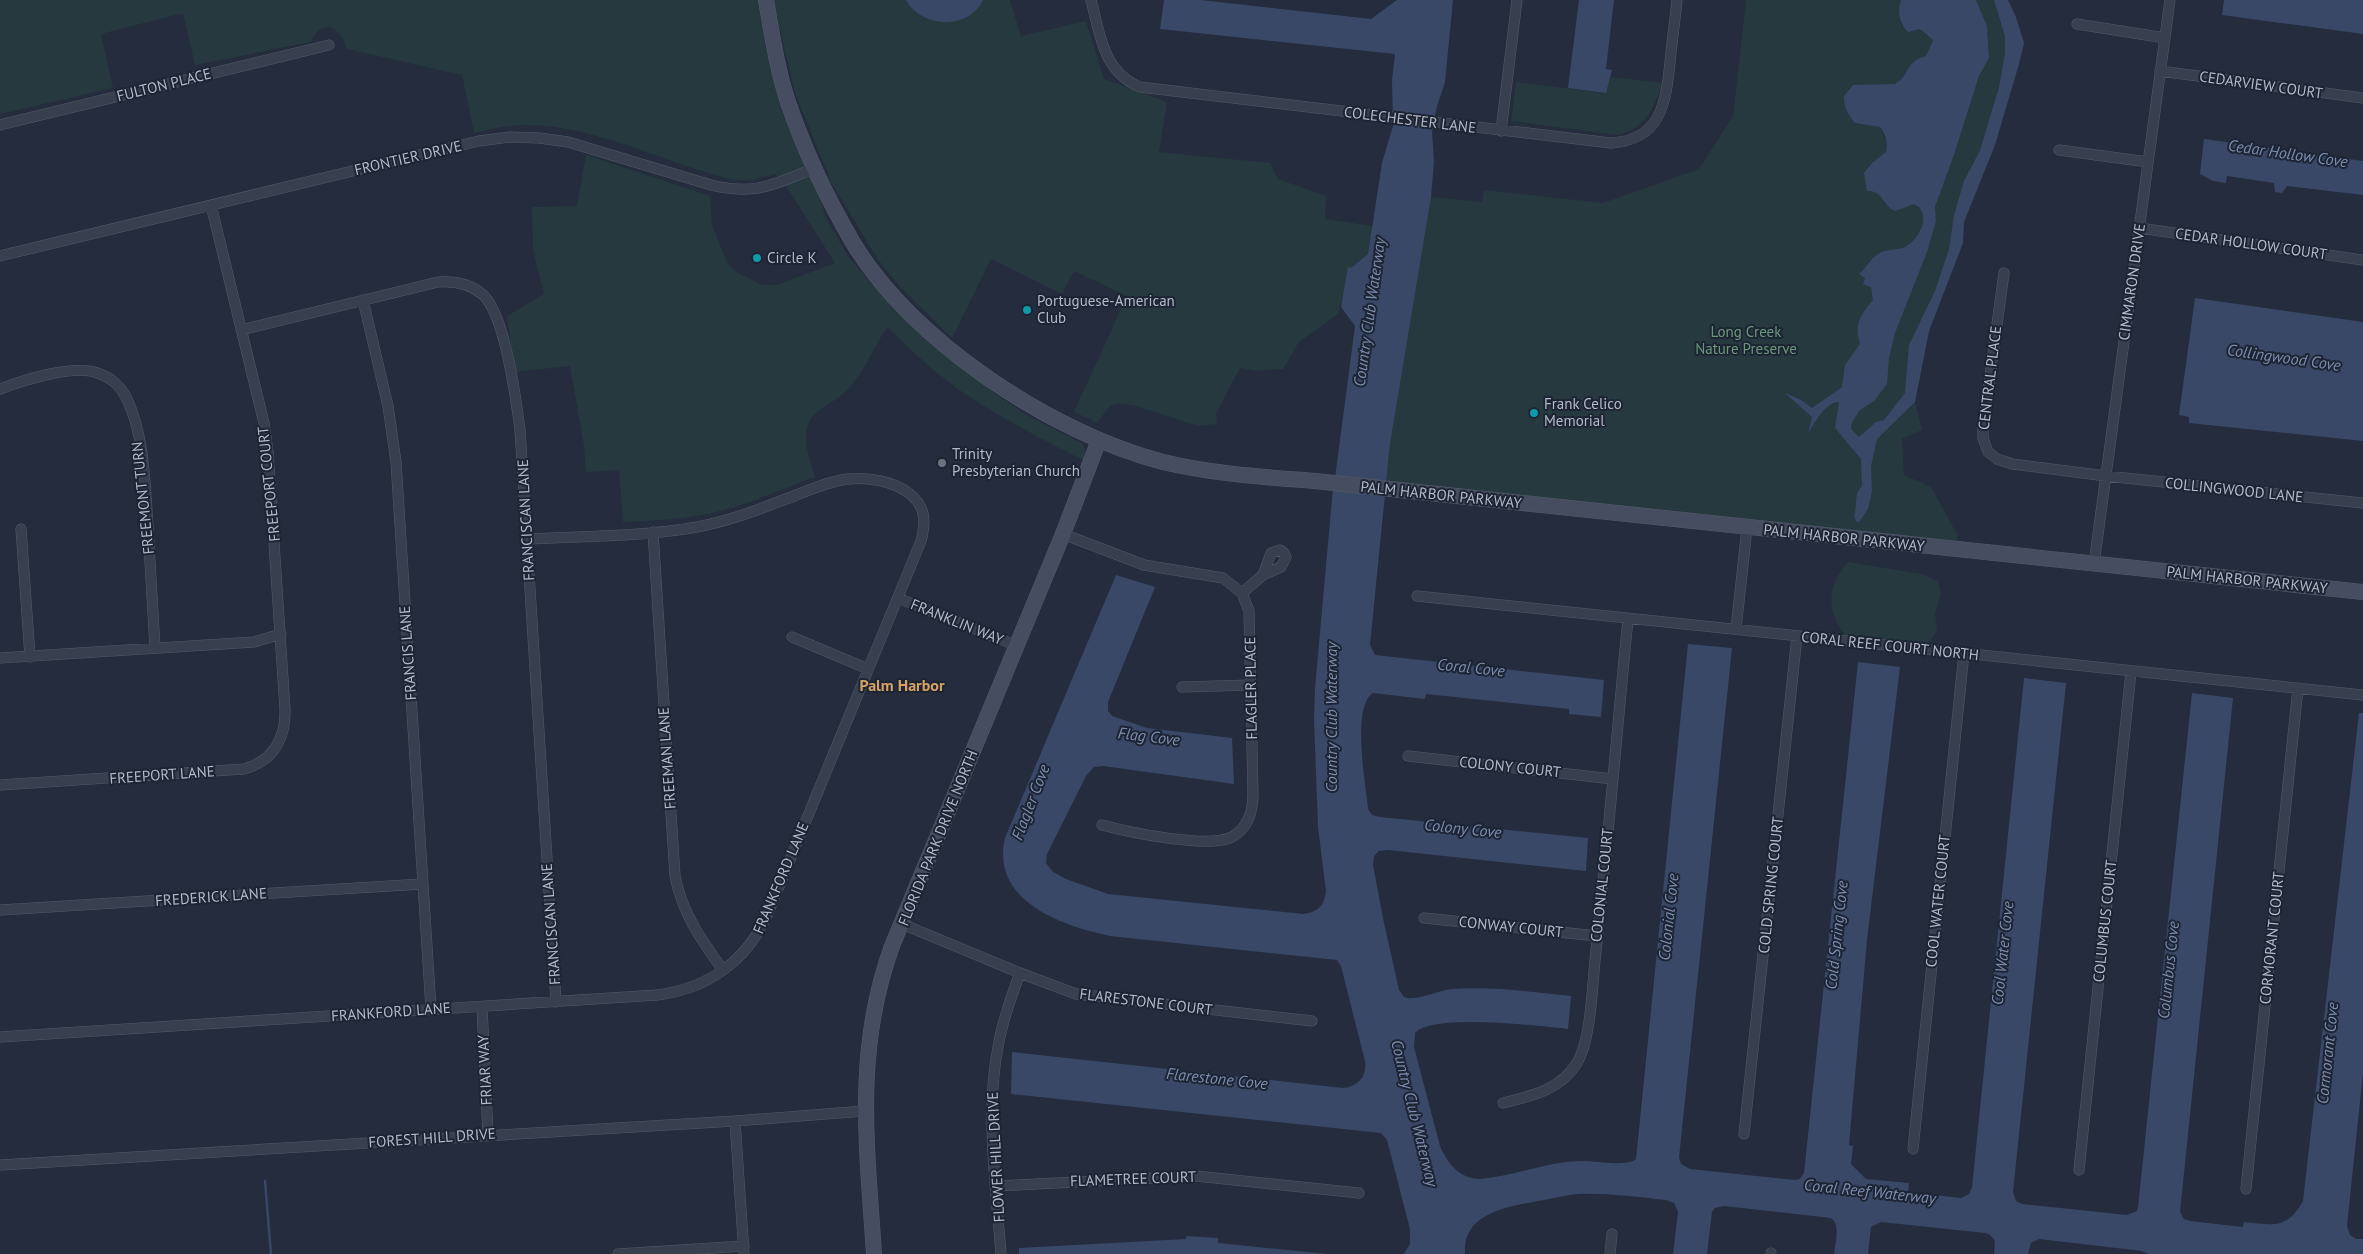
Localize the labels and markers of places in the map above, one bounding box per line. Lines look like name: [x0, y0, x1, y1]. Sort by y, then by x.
place label: Circle K: [767, 248, 817, 267]
marker: Circle K: [751, 252, 763, 264]
place label: Portuguese-American Club: [1037, 291, 1175, 327]
marker: Portuguese-American Club: [1021, 304, 1033, 316]
place label: Frank Celico Memorial: [1544, 394, 1622, 430]
marker: Frank Celico Memorial: [1528, 407, 1540, 419]
place label: Trinity Presbyterian Church: [952, 444, 1080, 480]
marker: Trinity Presbyterian Church: [936, 457, 948, 469]

